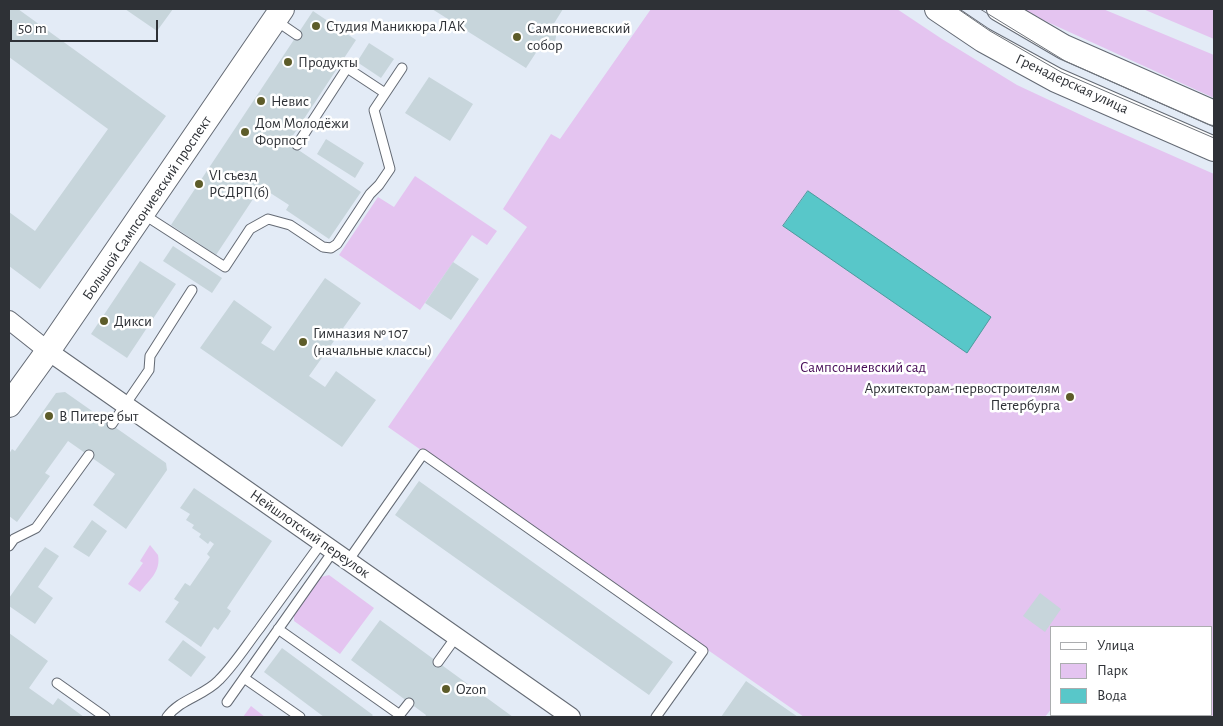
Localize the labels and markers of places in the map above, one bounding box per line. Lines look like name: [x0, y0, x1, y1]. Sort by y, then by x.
place label: Студия Маникюра ЛАК: [326, 17, 465, 35]
place label: Сампсониевский собор: [527, 19, 630, 54]
marker: Студия Маникюра ЛАК: [310, 20, 322, 32]
marker: Сампсониевский собор: [511, 31, 523, 43]
place label: Продукты: [298, 53, 358, 71]
marker: Продукты: [282, 56, 294, 68]
place label: Невис: [271, 92, 309, 110]
marker: Невис: [255, 95, 267, 107]
place label: Дом Молодёжи Форпост: [255, 114, 349, 149]
marker: Дом Молодёжи Форпост: [239, 126, 251, 138]
place label: VI съезд РСДРП(б): [209, 166, 270, 201]
marker: VI съезд РСДРП(б): [193, 178, 205, 190]
place label: Дикси: [114, 312, 152, 330]
marker: Дикси: [98, 315, 110, 327]
place label: Гимназия № 107 (начальные классы): [313, 324, 432, 359]
marker: Гимназия № 107 (начальные классы): [297, 336, 309, 348]
place label: Архитекторам-первостроителям Петербурга: [865, 379, 1060, 414]
marker: Архитекторам-первостроителям Петербурга: [1064, 391, 1076, 403]
place label: В Питере быт: [59, 407, 138, 425]
marker: В Питере быт: [43, 410, 55, 422]
place label: Ozon: [456, 680, 486, 698]
marker: Ozon: [440, 683, 452, 695]

